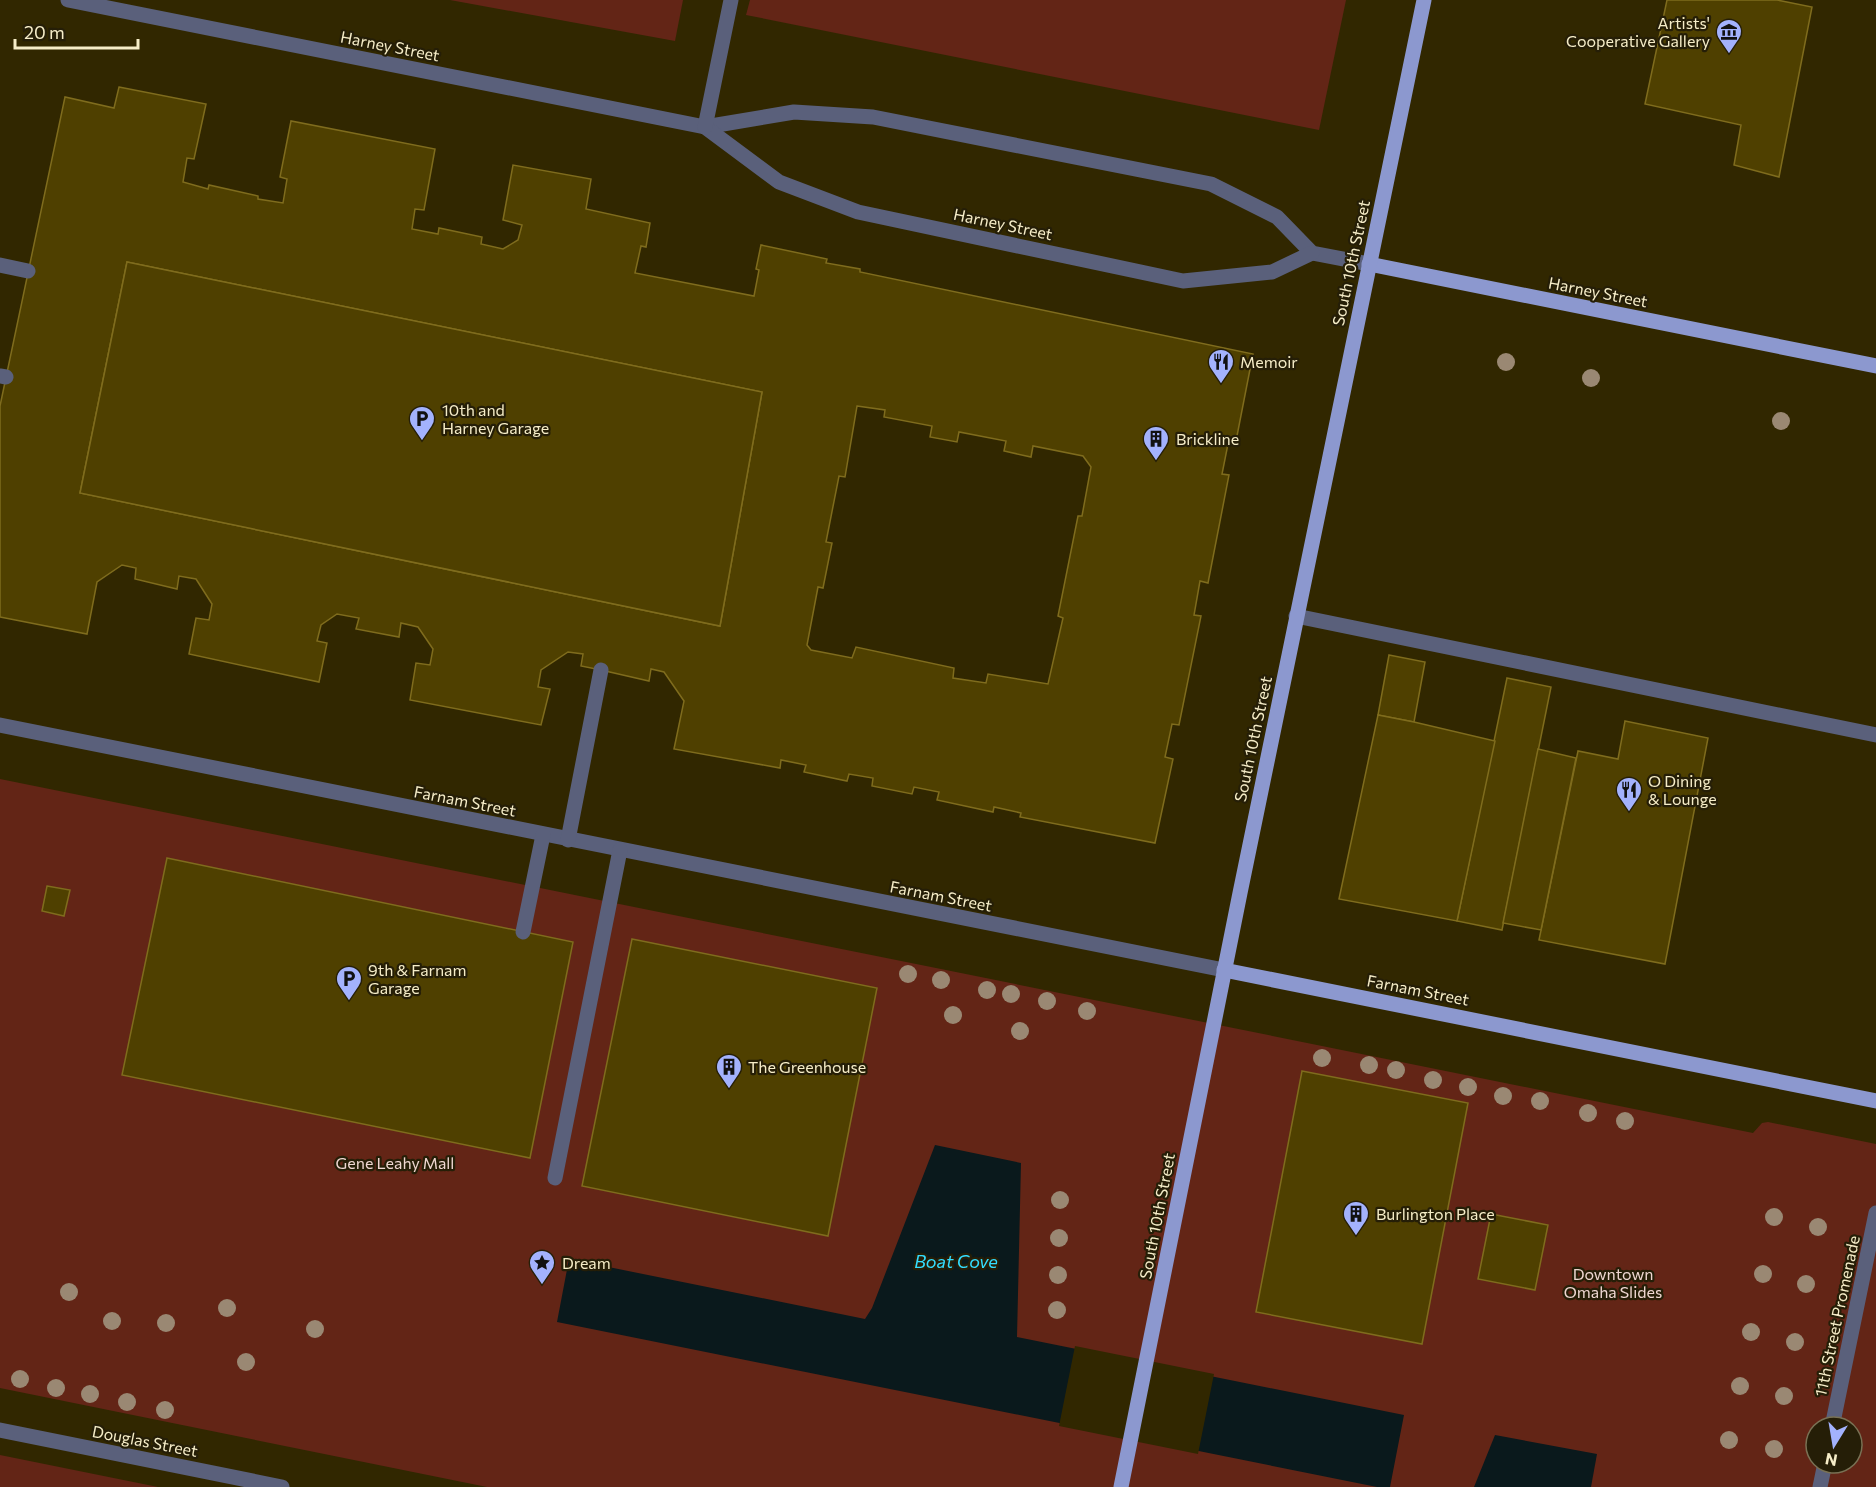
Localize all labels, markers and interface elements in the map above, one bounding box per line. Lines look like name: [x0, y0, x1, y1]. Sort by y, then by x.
scale bar: [15, 12, 138, 50]
place label: Artists' Cooperative Gallery: [1566, 13, 1710, 50]
museum icon: Artists' Cooperative Gallery: [1714, 17, 1744, 55]
text: 20 m: [24, 21, 65, 43]
street label: Harney Street: [339, 27, 442, 65]
street label: South 10th Street: [1328, 198, 1373, 327]
street label: Harney Street: [952, 204, 1055, 243]
street label: Harney Street: [1547, 273, 1650, 311]
restaurant icon: Memoir: [1206, 347, 1236, 385]
place label: Memoir: [1240, 352, 1298, 371]
place label: 10th and Harney Garage: [442, 400, 549, 437]
parking icon: 10th and Harney Garage: [407, 404, 437, 442]
building icon: Brickline: [1141, 424, 1171, 462]
place label: Brickline: [1176, 429, 1239, 448]
street label: South 10th Street: [1230, 674, 1275, 803]
place label: O Dining & Lounge: [1648, 771, 1717, 808]
restaurant icon: O Dining & Lounge: [1614, 775, 1644, 813]
street label: Farnam Street: [413, 781, 518, 820]
street label: Farnam Street: [889, 876, 994, 915]
place label: 9th & Farnam Garage: [368, 960, 466, 997]
parking icon: 9th & Farnam Garage: [334, 964, 364, 1002]
street label: Farnam Street: [1366, 970, 1471, 1009]
building icon: The Greenhouse: [714, 1052, 744, 1090]
place label: The Greenhouse: [748, 1057, 866, 1076]
street label: South 10th Street: [1135, 1151, 1178, 1281]
park label: Gene Leahy Mall: [336, 1153, 454, 1172]
building icon: Burlington Place: [1341, 1199, 1371, 1237]
place label: Burlington Place: [1376, 1204, 1495, 1223]
street label: 11th Street Promenade: [1810, 1234, 1863, 1398]
place icon: Dream: [527, 1248, 557, 1286]
water label: Boat Cove: [914, 1250, 998, 1272]
place label: Dream: [562, 1253, 611, 1272]
park label: Downtown Omaha Slides: [1564, 1264, 1662, 1301]
north arrow: [1804, 1415, 1864, 1475]
street label: Douglas Street: [91, 1421, 200, 1460]
text: N: [1823, 1450, 1839, 1471]

